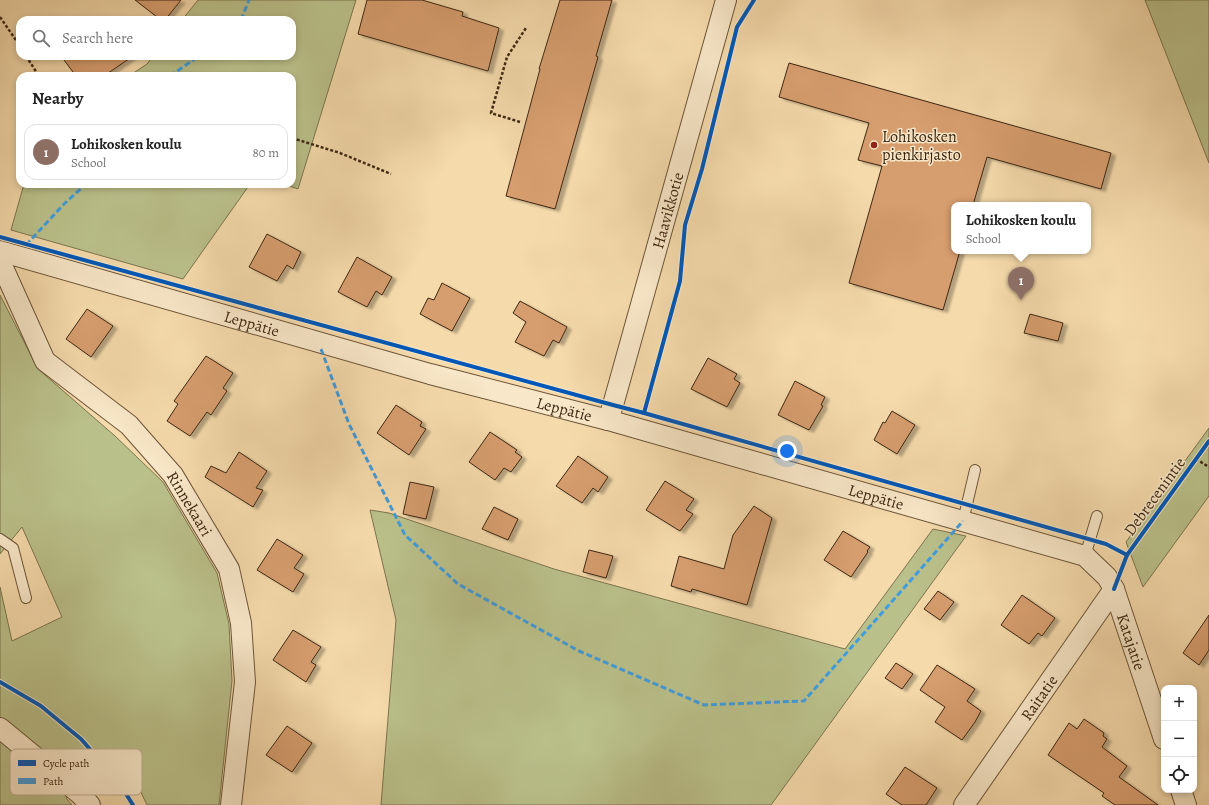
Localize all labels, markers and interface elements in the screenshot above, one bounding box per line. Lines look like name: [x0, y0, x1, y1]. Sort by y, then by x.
search box: [16, 16, 296, 60]
icon: search: [30, 27, 52, 49]
text: Search here: [62, 28, 133, 48]
text: Nearby: [32, 87, 83, 110]
place label: Lohikosken pienkirjasto: [882, 126, 961, 166]
text: Lohikosken koulu: [71, 134, 182, 154]
marker: Lohikosken pienkirjasto: [869, 140, 879, 150]
text: 1: [44, 144, 48, 161]
text: 80 m: [252, 144, 279, 161]
text: School: [71, 154, 106, 171]
street label: Haavikkotie: [647, 170, 689, 251]
popup: [951, 202, 1091, 254]
text: Lohikosken koulu: [966, 210, 1076, 230]
text: School: [966, 230, 1001, 247]
pin: 1: [1008, 267, 1034, 300]
street label: Leppätie: [221, 306, 282, 342]
street label: Leppätie: [534, 392, 594, 427]
your location: [777, 441, 797, 461]
street label: Debrecenintie: [1119, 453, 1191, 540]
street label: Rinnekaari: [161, 467, 217, 541]
street label: Leppätie: [846, 479, 906, 516]
street label: Katajatie: [1111, 611, 1150, 673]
street label: Raitatie: [1016, 671, 1063, 725]
map controls: [1161, 685, 1197, 793]
button: +: [1161, 685, 1197, 721]
button: −: [1161, 721, 1197, 757]
legend: [10, 749, 142, 795]
text: Cycle path: [43, 756, 90, 771]
button: locate: [1161, 757, 1197, 793]
text: Path: [43, 774, 64, 789]

